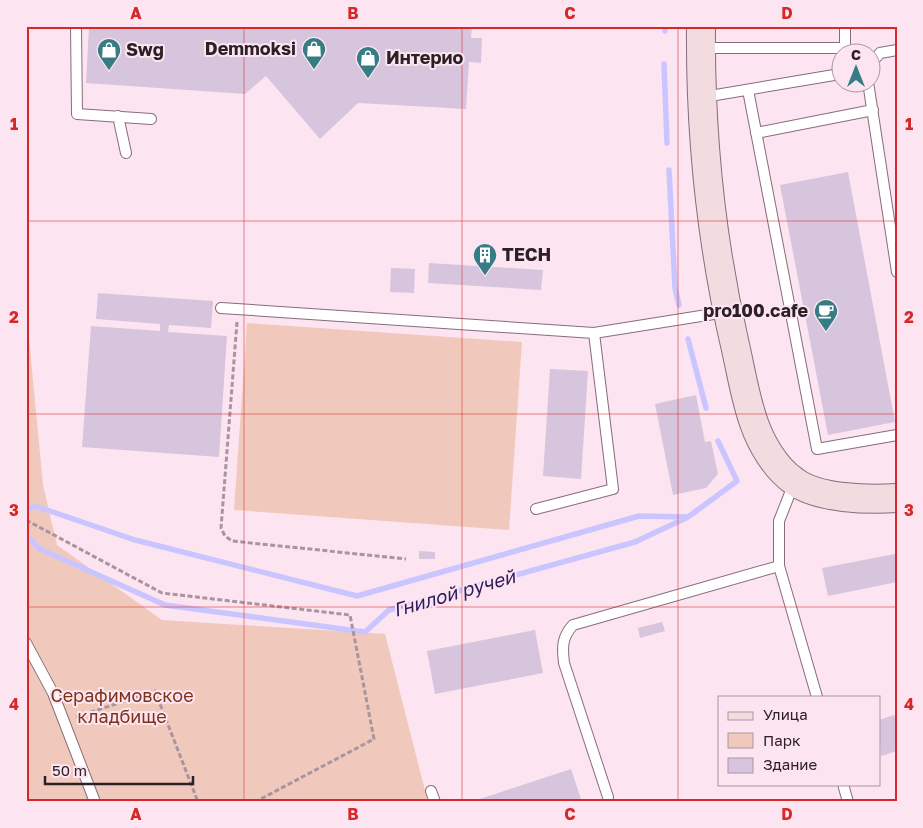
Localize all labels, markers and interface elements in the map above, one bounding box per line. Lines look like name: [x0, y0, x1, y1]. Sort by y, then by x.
text: A: [130, 3, 142, 23]
text: B: [347, 3, 359, 23]
text: C: [564, 3, 576, 23]
text: D: [781, 3, 793, 23]
shop icon: Demmoksi: [301, 36, 327, 70]
shop icon: Swg: [96, 37, 122, 71]
place label: Demmoksi: [205, 37, 296, 59]
place label: Swg: [126, 38, 164, 60]
north arrow: [830, 42, 880, 92]
shop icon: Интерио: [355, 45, 381, 79]
place label: Интерио: [386, 46, 464, 68]
text: С: [851, 46, 861, 63]
text: 1: [10, 114, 18, 134]
text: 1: [905, 114, 913, 134]
building icon: TECH: [472, 242, 498, 276]
place label: TECH: [502, 243, 551, 265]
cafe icon: pro100.cafe: [813, 298, 839, 332]
place label: pro100.cafe: [703, 299, 808, 321]
text: 2: [9, 307, 19, 327]
text: 2: [904, 307, 914, 327]
text: 3: [9, 500, 19, 520]
text: 3: [904, 500, 914, 520]
water label: Гнилой ручей: [390, 564, 519, 621]
park label: Серафимовское кладбище: [50, 684, 194, 727]
text: 4: [9, 694, 19, 714]
text: 4: [904, 694, 914, 714]
legend: [718, 696, 880, 786]
text: Улица: [763, 705, 808, 723]
text: Парк: [763, 731, 801, 749]
scale bar: [45, 753, 192, 785]
text: Здание: [763, 755, 817, 773]
text: 50 m: [52, 761, 87, 779]
text: A: [130, 804, 142, 824]
text: B: [347, 804, 359, 824]
text: C: [564, 804, 576, 824]
text: D: [781, 804, 793, 824]

